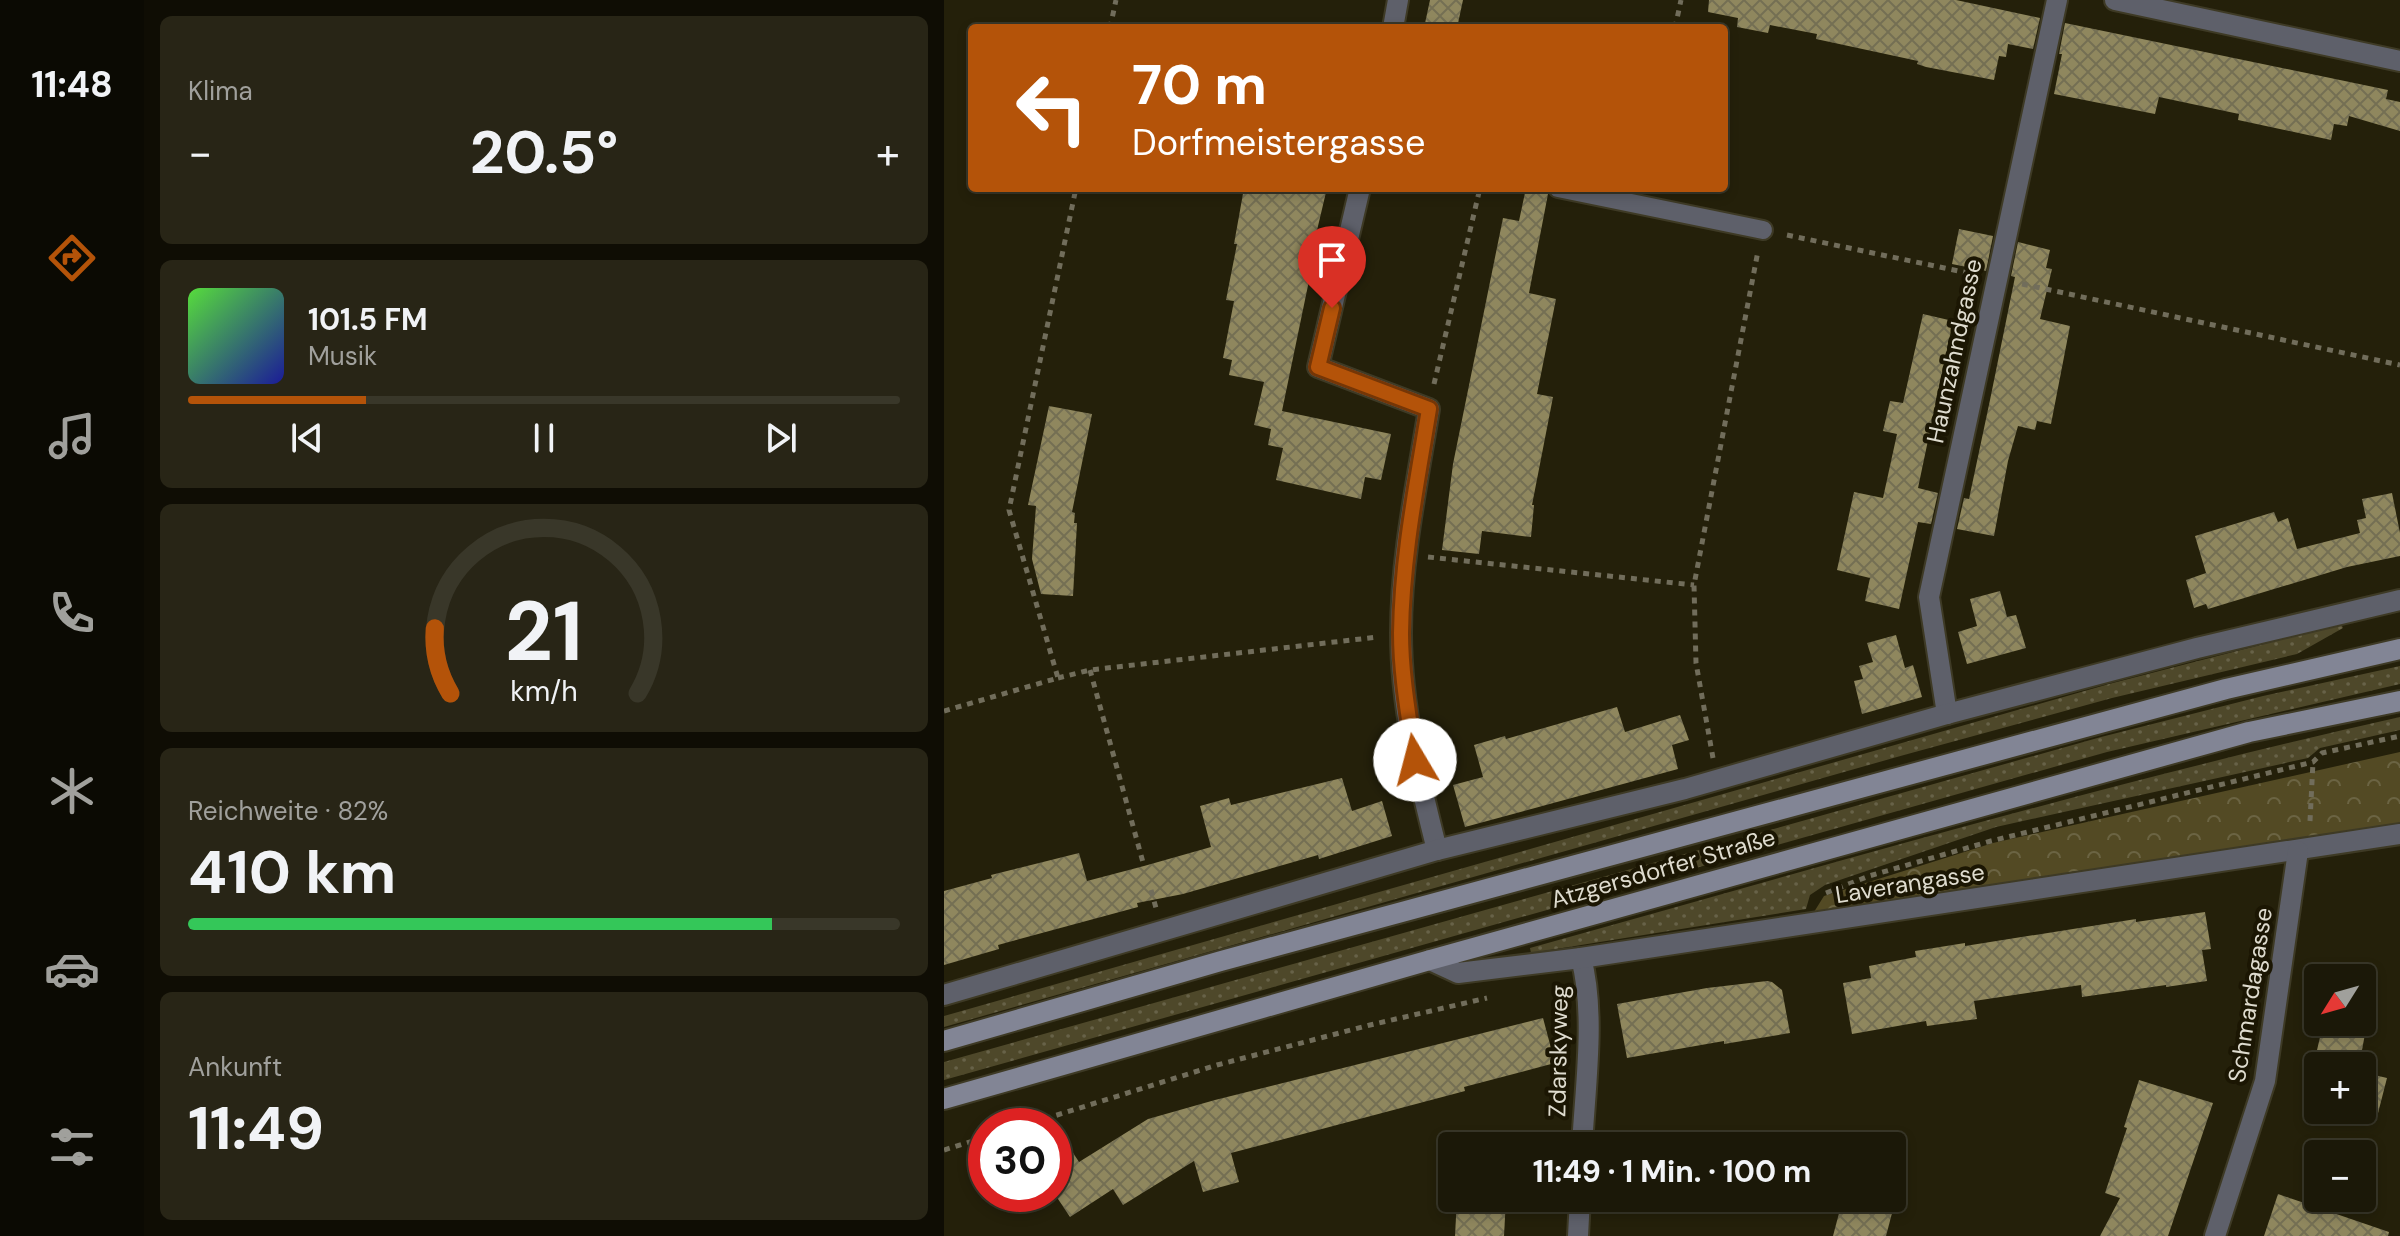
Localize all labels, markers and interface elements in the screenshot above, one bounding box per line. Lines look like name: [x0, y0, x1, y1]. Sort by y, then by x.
text: 70 m: [1132, 48, 1267, 121]
icon: left: [1000, 56, 1104, 160]
text: 11:48: [31, 61, 113, 108]
text: Klima: [188, 74, 253, 108]
text: 20.5°: [470, 113, 618, 192]
text: Dorfmeistergasse: [1132, 119, 1425, 166]
text: −: [188, 124, 212, 182]
text: +: [876, 124, 900, 182]
pin: [1298, 226, 1366, 308]
icon: directions: [44, 230, 100, 286]
icon: arrive: [1310, 238, 1354, 282]
street label: Haunzahndgasse: [1919, 256, 1989, 446]
text: 101.5 FM: [308, 300, 428, 339]
text: Musik: [308, 339, 377, 373]
icon: music: [44, 408, 100, 464]
icon: previous: [285, 416, 329, 460]
icon: pause: [522, 416, 566, 460]
icon: next: [759, 416, 803, 460]
text: 21: [505, 577, 583, 686]
icon: phone: [44, 585, 100, 641]
text: km/h: [510, 673, 578, 710]
position arrow: [1373, 718, 1457, 802]
icon: climate: [44, 763, 100, 819]
text: Reichweite · 82%: [188, 794, 388, 828]
street label: Atzgersdorfer Straße: [1547, 821, 1779, 915]
text: 410 km: [188, 833, 396, 912]
street label: Laverangasse: [1833, 856, 1987, 910]
street label: Schmardagasse: [2221, 905, 2279, 1085]
icon: car: [44, 941, 100, 997]
north arrow: [2304, 964, 2376, 1036]
map controls: [2304, 964, 2376, 1212]
street label: Zdarskyweg: [1541, 985, 1575, 1117]
text: Ankunft: [188, 1050, 282, 1084]
button: +: [2304, 1052, 2376, 1124]
text: 11:49: [188, 1089, 324, 1168]
speed limit sign: 30: [968, 1108, 1072, 1212]
icon: filters: [44, 1119, 100, 1175]
button: −: [2304, 1140, 2376, 1212]
text: 11:49 · 1 Min. · 100 m: [1533, 1152, 1811, 1191]

